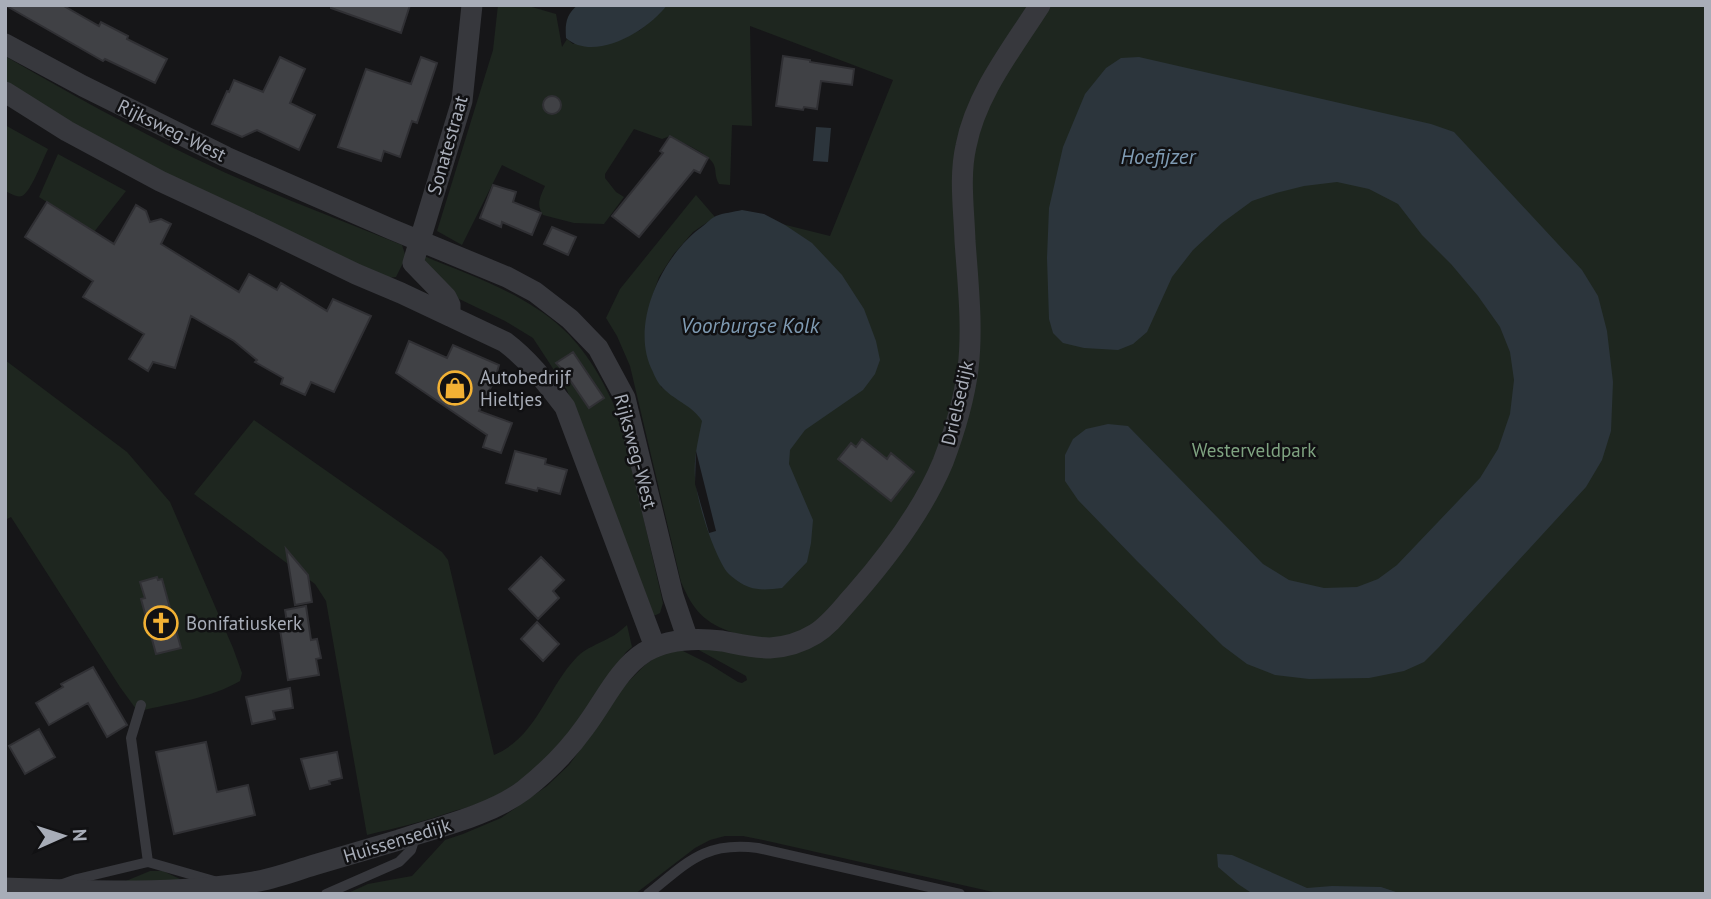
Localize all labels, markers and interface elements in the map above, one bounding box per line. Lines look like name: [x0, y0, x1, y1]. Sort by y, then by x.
street label: Sonatestraat: [421, 92, 473, 197]
street label: Rijksweg-West: [114, 93, 231, 167]
water label: Hoefijzer: [1121, 143, 1198, 170]
water label: Voorburgse Kolk: [681, 312, 821, 339]
street label: Drielsedijk: [936, 358, 978, 448]
place label: Autobedrijf Hieltjes: [480, 365, 572, 411]
shop icon: Autobedrijf Hieltjes: [436, 369, 474, 407]
street label: Rijksweg-West: [609, 391, 663, 512]
park label: Westerveldpark: [1192, 438, 1316, 462]
church icon: Bonifatiuskerk: [142, 604, 180, 642]
place label: Bonifatiuskerk: [186, 611, 302, 635]
north arrow: [28, 801, 98, 871]
street label: Huissensedijk: [340, 812, 454, 868]
text: N: [68, 828, 92, 842]

